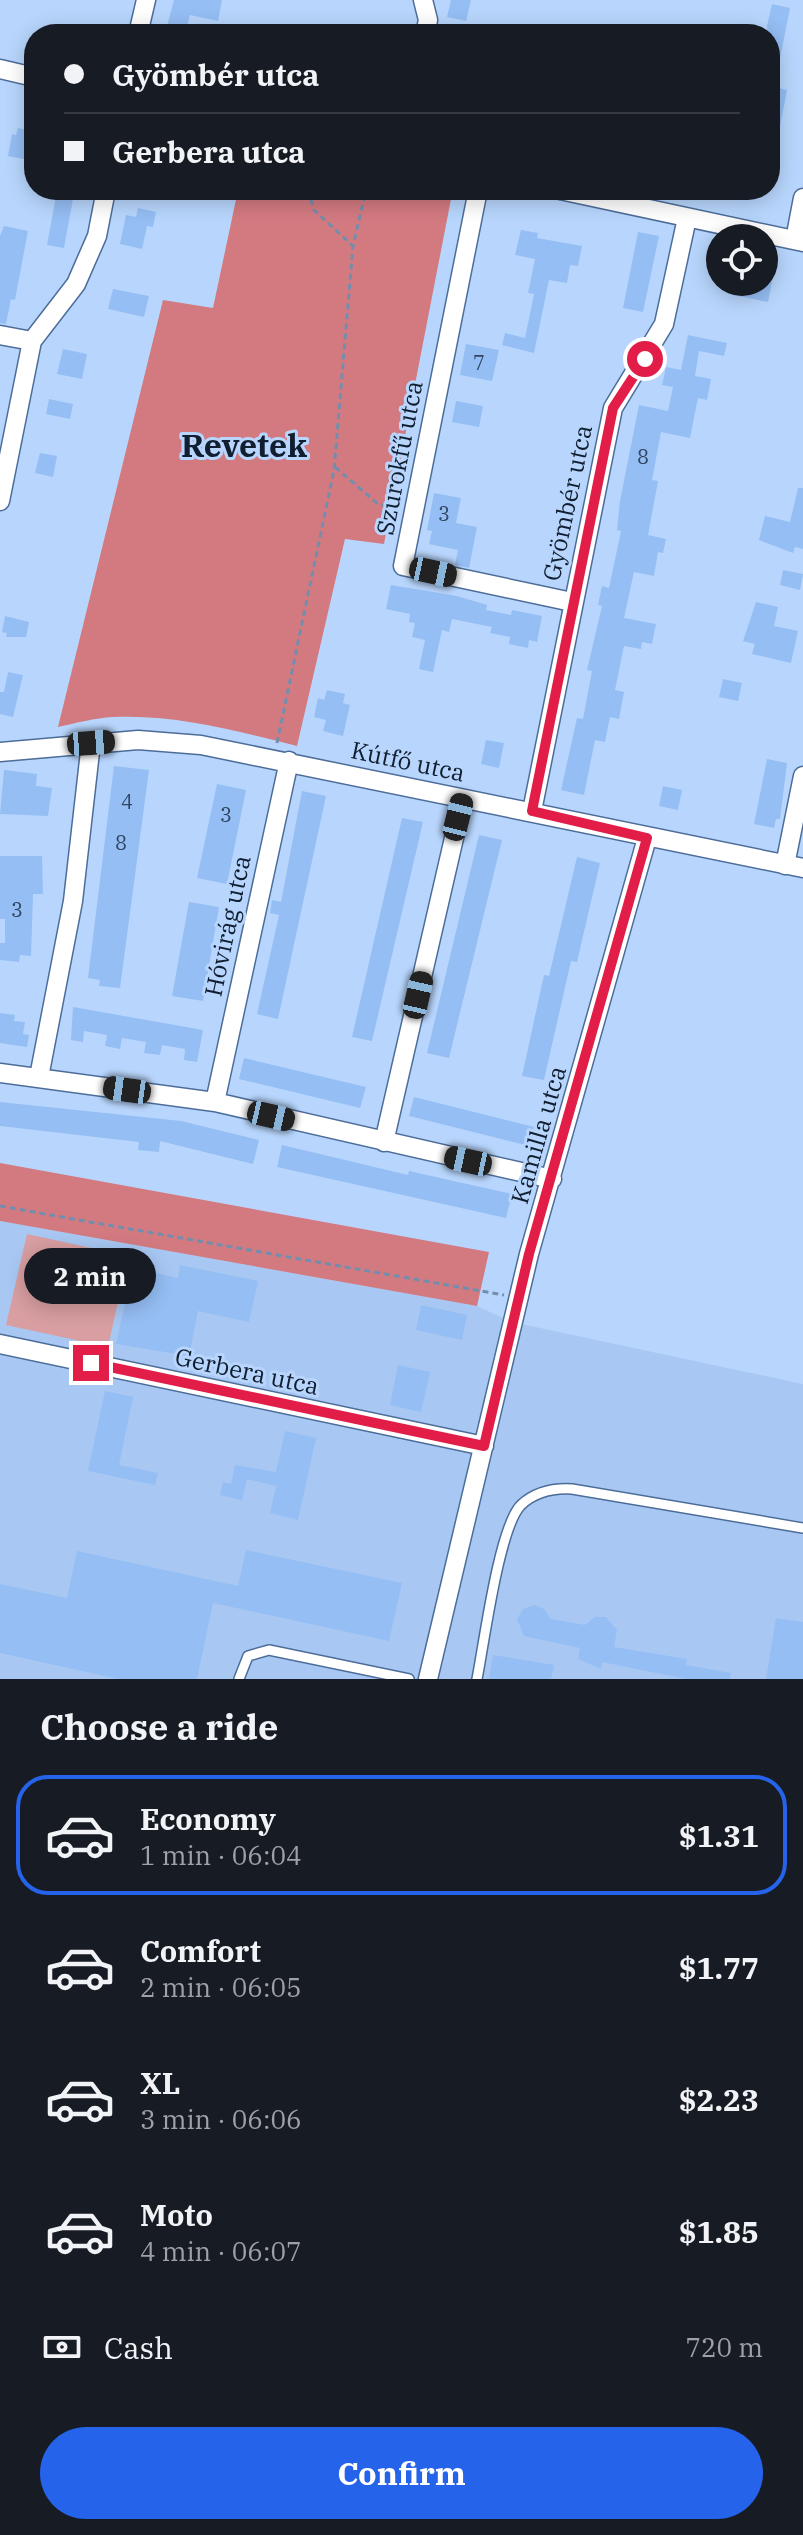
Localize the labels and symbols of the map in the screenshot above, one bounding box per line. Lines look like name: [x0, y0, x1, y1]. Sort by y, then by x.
route start: [627, 341, 663, 377]
house number: 7: [473, 349, 485, 376]
street label: Szurokfű utca: [368, 378, 430, 538]
street label: Gyömbér utca: [535, 422, 599, 584]
district label: Revetek: [181, 424, 307, 466]
house number: 8: [637, 443, 649, 470]
house number: 3: [438, 500, 450, 527]
car: [407, 555, 459, 589]
car: [66, 729, 116, 757]
street label: Kútfő utca: [348, 733, 468, 789]
house number: 4: [121, 788, 133, 815]
car: [441, 791, 475, 843]
house number: 3: [220, 801, 232, 828]
house number: 8: [115, 829, 127, 856]
street label: Hóvirág utca: [196, 852, 258, 999]
house number: 3: [11, 896, 23, 923]
car: [401, 969, 435, 1021]
street label: Kamilla utca: [503, 1062, 573, 1207]
car: [102, 1075, 152, 1105]
car: [245, 1099, 297, 1133]
car: [442, 1144, 494, 1178]
callout: 2 min: [25, 1247, 157, 1303]
street label: Gerbera utca: [172, 1340, 322, 1402]
route end: [73, 1345, 109, 1381]

